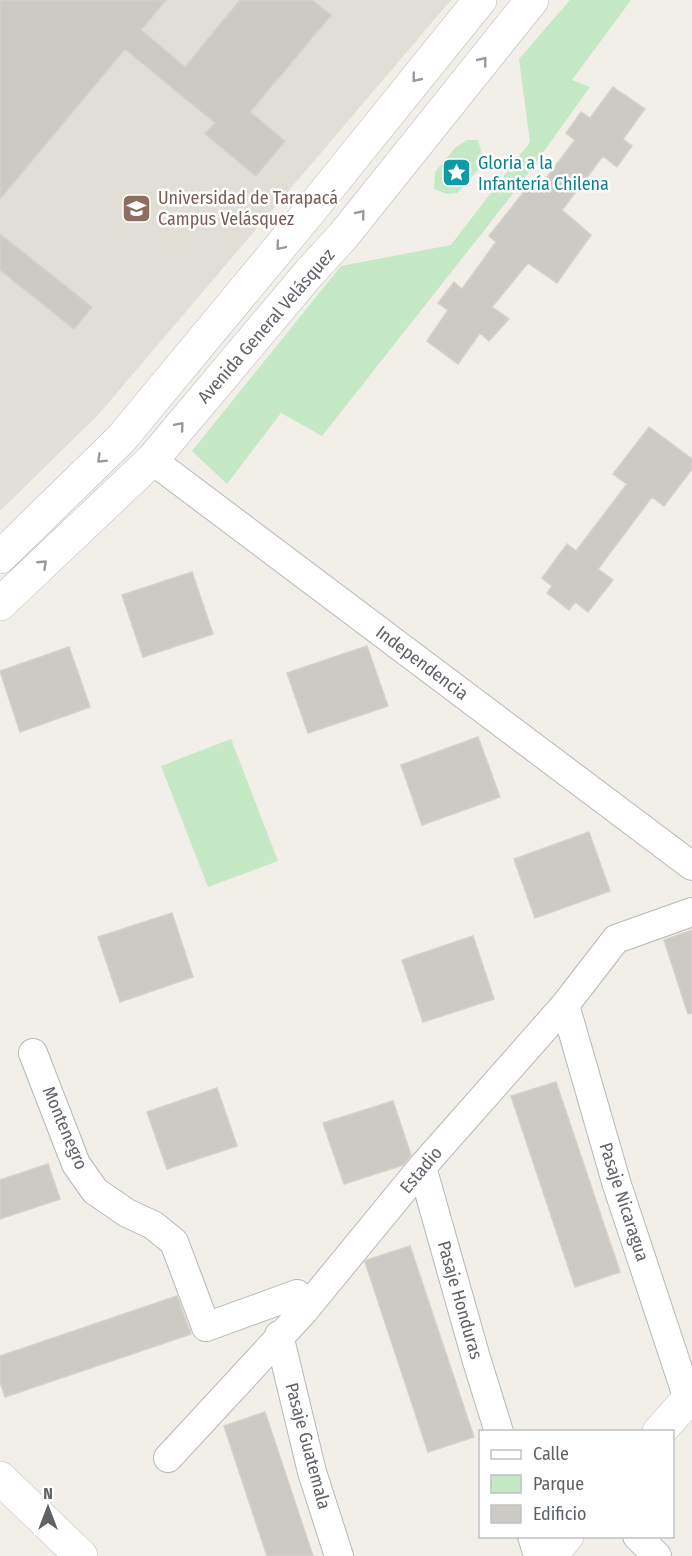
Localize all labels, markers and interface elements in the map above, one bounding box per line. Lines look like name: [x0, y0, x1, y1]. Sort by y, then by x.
one-way arrow: [475, 57, 486, 68]
one-way arrow: [413, 71, 424, 82]
place label: Gloria a la Infantería Chilena: [478, 152, 609, 195]
place icon: Gloria a la Infantería Chilena: [441, 157, 473, 189]
place label: Universidad de Tarapacá Campus Velásquez: [158, 187, 338, 230]
school or university icon: Universidad de Tarapacá Campus Velásquez: [121, 192, 153, 224]
one-way arrow: [354, 209, 365, 220]
one-way arrow: [276, 239, 287, 250]
street label: Avenida General Velásquez: [193, 244, 339, 408]
one-way arrow: [173, 422, 184, 433]
one-way arrow: [97, 452, 108, 463]
one-way arrow: [35, 560, 46, 571]
street label: Independencia: [372, 621, 473, 705]
street label: Montenegro: [38, 1083, 92, 1173]
street label: Pasaje Nicaragua: [594, 1140, 654, 1264]
street label: Estadio: [395, 1142, 447, 1198]
street label: Pasaje Honduras: [433, 1238, 487, 1362]
street label: Pasaje Guatemala: [281, 1380, 335, 1512]
legend: [479, 1430, 674, 1538]
text: Calle: [533, 1443, 569, 1465]
text: Parque: [533, 1473, 584, 1495]
north arrow: [18, 1478, 78, 1538]
text: N: [43, 1484, 53, 1503]
text: Edificio: [533, 1503, 586, 1525]

